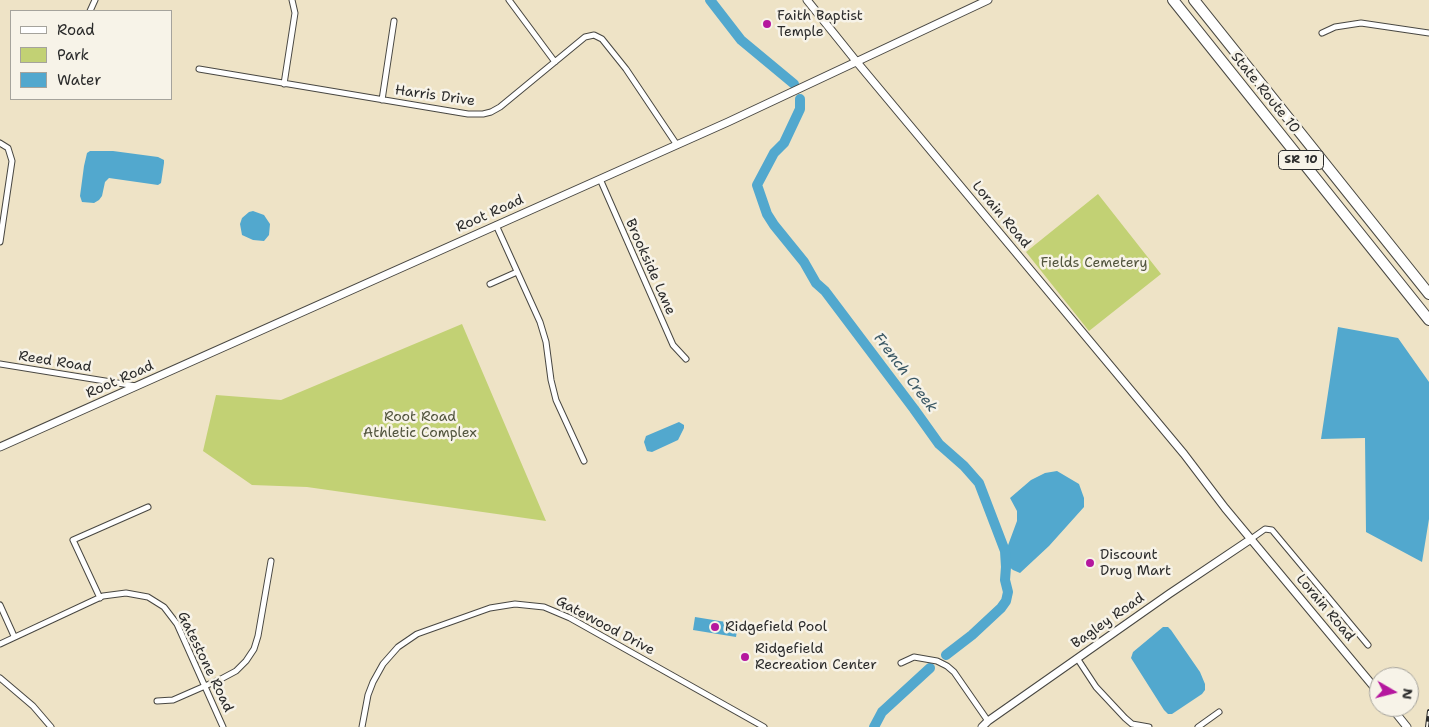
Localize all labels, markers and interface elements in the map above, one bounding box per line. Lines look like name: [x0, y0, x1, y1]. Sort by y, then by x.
place label: Faith Baptist Temple: [777, 8, 863, 40]
legend: [10, 10, 172, 100]
marker: Faith Baptist Temple: [761, 18, 773, 30]
text: Road: [57, 20, 95, 40]
text: Park: [57, 45, 89, 65]
street label: State Route 10: [1227, 49, 1303, 137]
text: Water: [57, 70, 101, 90]
street label: Harris Drive: [394, 82, 476, 110]
road number: SR 10: [1278, 150, 1324, 170]
street label: Lorain Road: [968, 178, 1034, 252]
street label: Root Road: [454, 192, 526, 236]
street label: Brookside Lane: [621, 216, 679, 318]
park label: Fields Cemetery: [1040, 255, 1148, 271]
water label: French Creek: [869, 330, 941, 416]
street label: Reed Road: [17, 348, 93, 376]
street label: Root Road: [84, 358, 156, 402]
park label: Root Road Athletic Complex: [363, 409, 477, 442]
place label: Discount Drug Mart: [1100, 547, 1171, 580]
marker: Discount Drug Mart: [1084, 557, 1096, 569]
street label: Lorain Road: [1292, 571, 1358, 645]
street label: Bagley Road: [1068, 590, 1148, 652]
street label: Gatewood Drive: [553, 593, 657, 659]
street label: Gatestone Road: [173, 609, 237, 715]
place label: Ridgefield Pool: [725, 619, 827, 635]
marker: Ridgefield Pool: [709, 621, 721, 633]
place label: Ridgefield Recreation Center: [755, 641, 877, 674]
marker: Ridgefield Recreation Center: [739, 651, 751, 663]
north arrow: [1369, 667, 1419, 717]
text: N: [1398, 687, 1418, 701]

